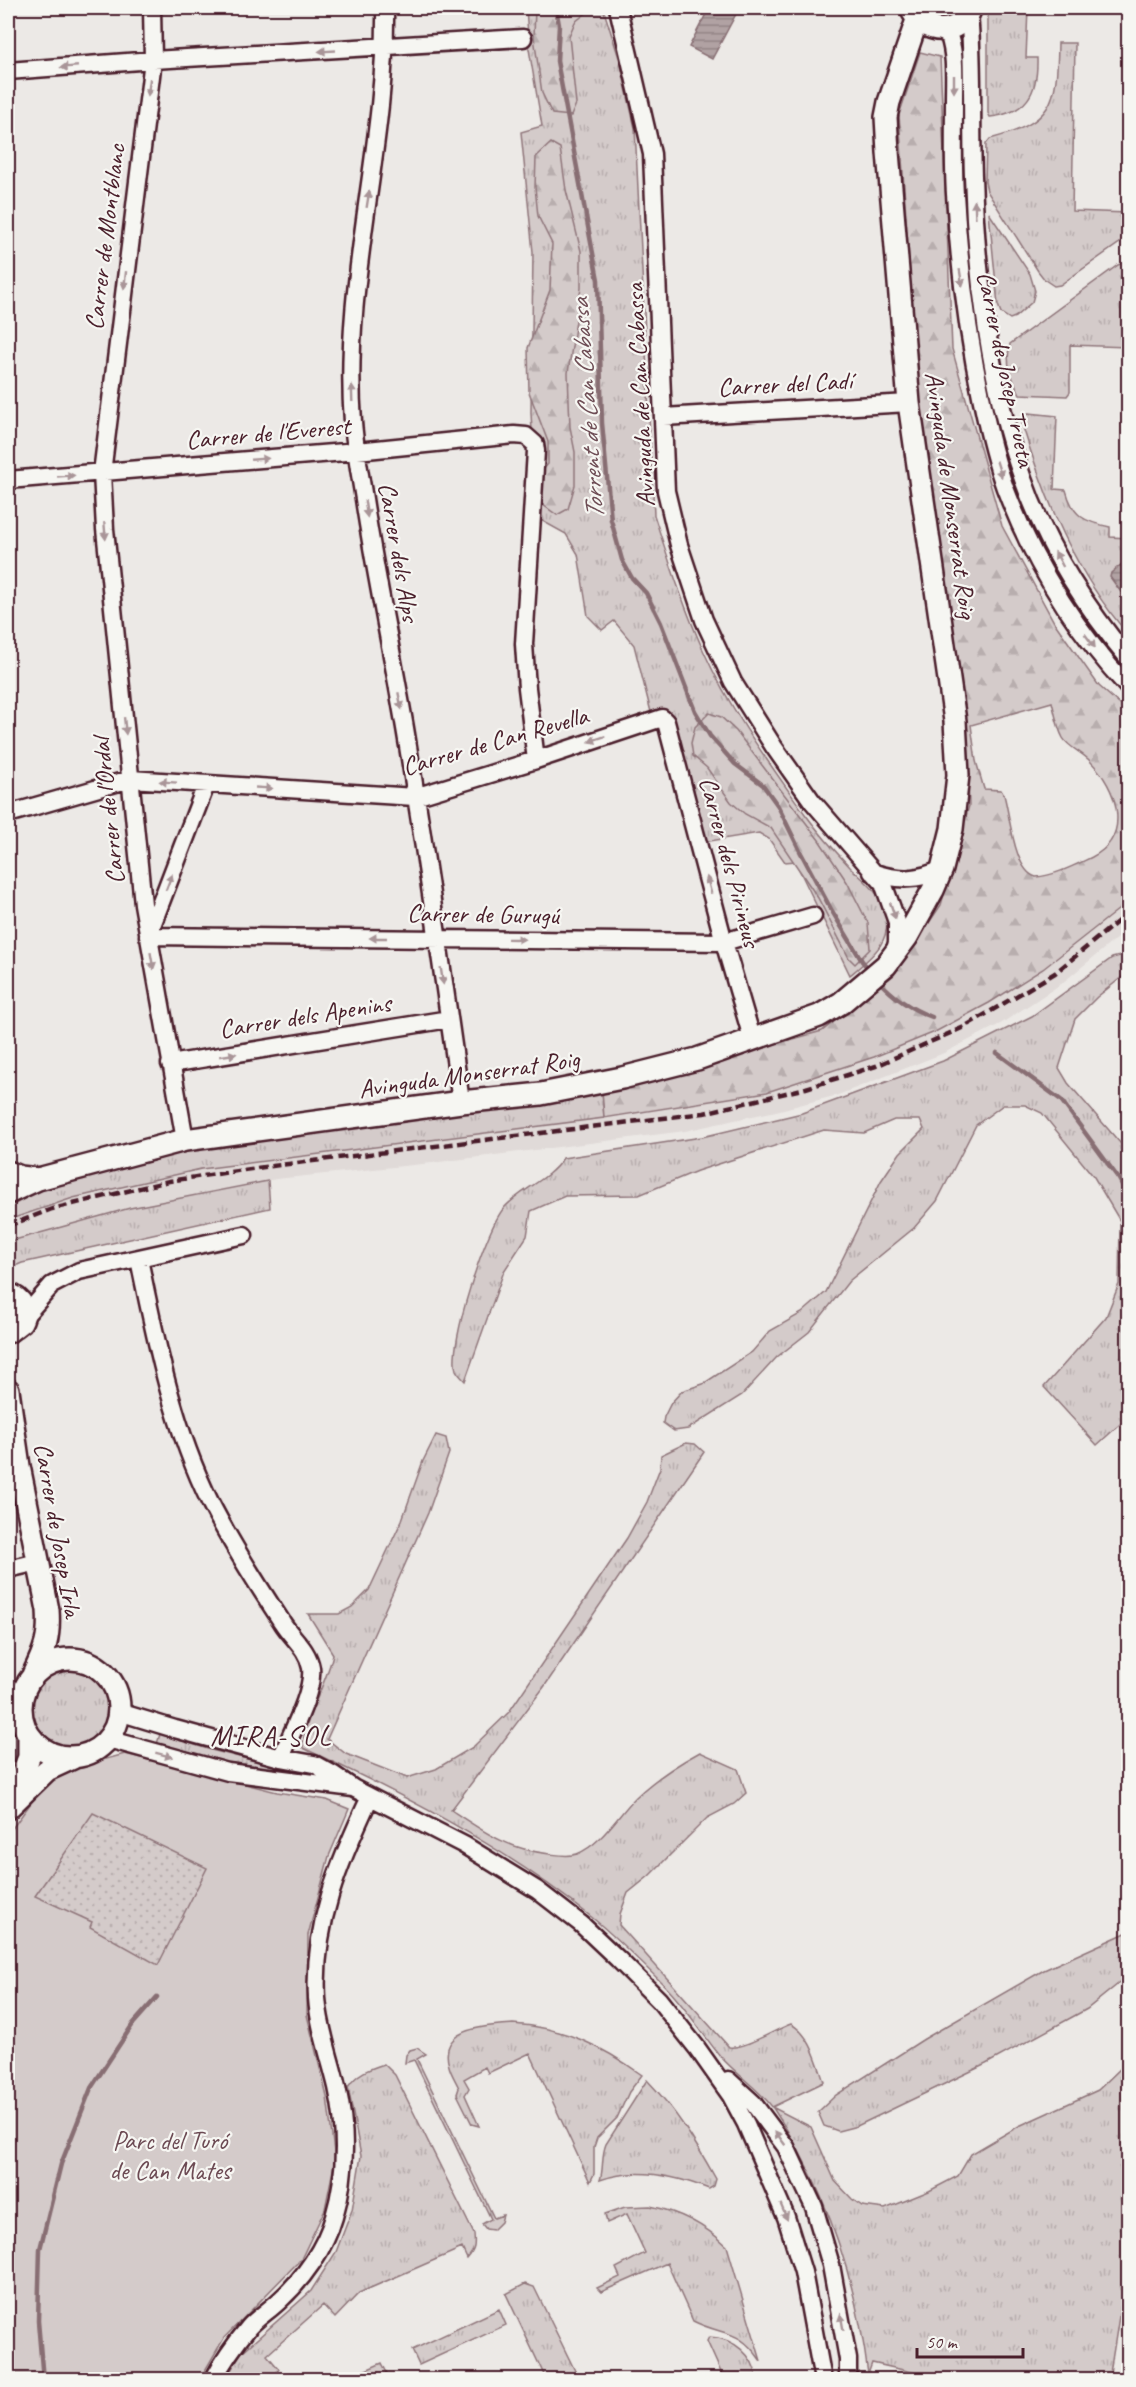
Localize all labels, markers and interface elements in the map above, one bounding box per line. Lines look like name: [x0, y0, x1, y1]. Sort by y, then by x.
one-way arrow: [317, 46, 336, 55]
one-way arrow: [60, 62, 79, 71]
one-way arrow: [949, 74, 959, 93]
one-way arrow: [144, 77, 154, 96]
street label: Carrer de Montblanc: [77, 141, 133, 332]
one-way arrow: [363, 189, 372, 208]
one-way arrow: [970, 199, 980, 218]
street label: Carrer de Josep Trueta: [969, 268, 1043, 471]
one-way arrow: [957, 269, 966, 288]
one-way arrow: [120, 271, 130, 290]
street label: Avinguda de Can Cabassa: [618, 281, 662, 508]
water label: Torrent de Can Cabassa: [562, 295, 612, 521]
street label: Carrer del Cadí: [717, 364, 858, 404]
street label: Avinguda de Monserrat Roig: [917, 370, 985, 622]
one-way arrow: [347, 383, 356, 402]
street label: Carrer de l'Everest: [185, 409, 354, 457]
one-way arrow: [251, 454, 270, 464]
one-way arrow: [995, 460, 1004, 478]
one-way arrow: [56, 471, 75, 480]
street label: Carrer dels Alps: [371, 480, 428, 626]
one-way arrow: [361, 499, 370, 518]
one-way arrow: [101, 522, 110, 541]
one-way arrow: [1054, 550, 1064, 567]
one-way arrow: [1083, 633, 1095, 648]
one-way arrow: [396, 691, 405, 710]
street label: Carrer de Can Revella: [398, 698, 593, 783]
one-way arrow: [120, 716, 130, 735]
street label: Carrer de l'Ordal: [83, 732, 132, 886]
one-way arrow: [588, 735, 606, 744]
street label: Carrer dels Pirineus: [691, 773, 769, 953]
one-way arrow: [158, 777, 177, 787]
one-way arrow: [255, 783, 274, 793]
one-way arrow: [165, 873, 174, 891]
one-way arrow: [704, 876, 713, 894]
street label: Carrer de Gurugú: [407, 896, 561, 932]
one-way arrow: [888, 902, 898, 920]
one-way arrow: [369, 933, 388, 943]
one-way arrow: [507, 935, 526, 944]
one-way arrow: [148, 951, 157, 970]
one-way arrow: [438, 967, 447, 986]
street label: Carrer dels Apenins: [217, 986, 395, 1046]
street label: Avinguda Monserrat Roig: [357, 1042, 583, 1106]
one-way arrow: [219, 1050, 238, 1059]
street label: Carrer de Josep Irla: [26, 1440, 90, 1622]
district label: MIRA-SOL: [210, 1718, 332, 1753]
one-way arrow: [155, 1751, 174, 1761]
park label: Parc del Turó de Can Mates: [110, 2124, 233, 2187]
one-way arrow: [774, 2131, 786, 2147]
one-way arrow: [779, 2204, 789, 2222]
one-way arrow: [837, 2312, 846, 2331]
scale bar: [917, 2321, 1024, 2359]
text: 50 m: [926, 2331, 959, 2353]

